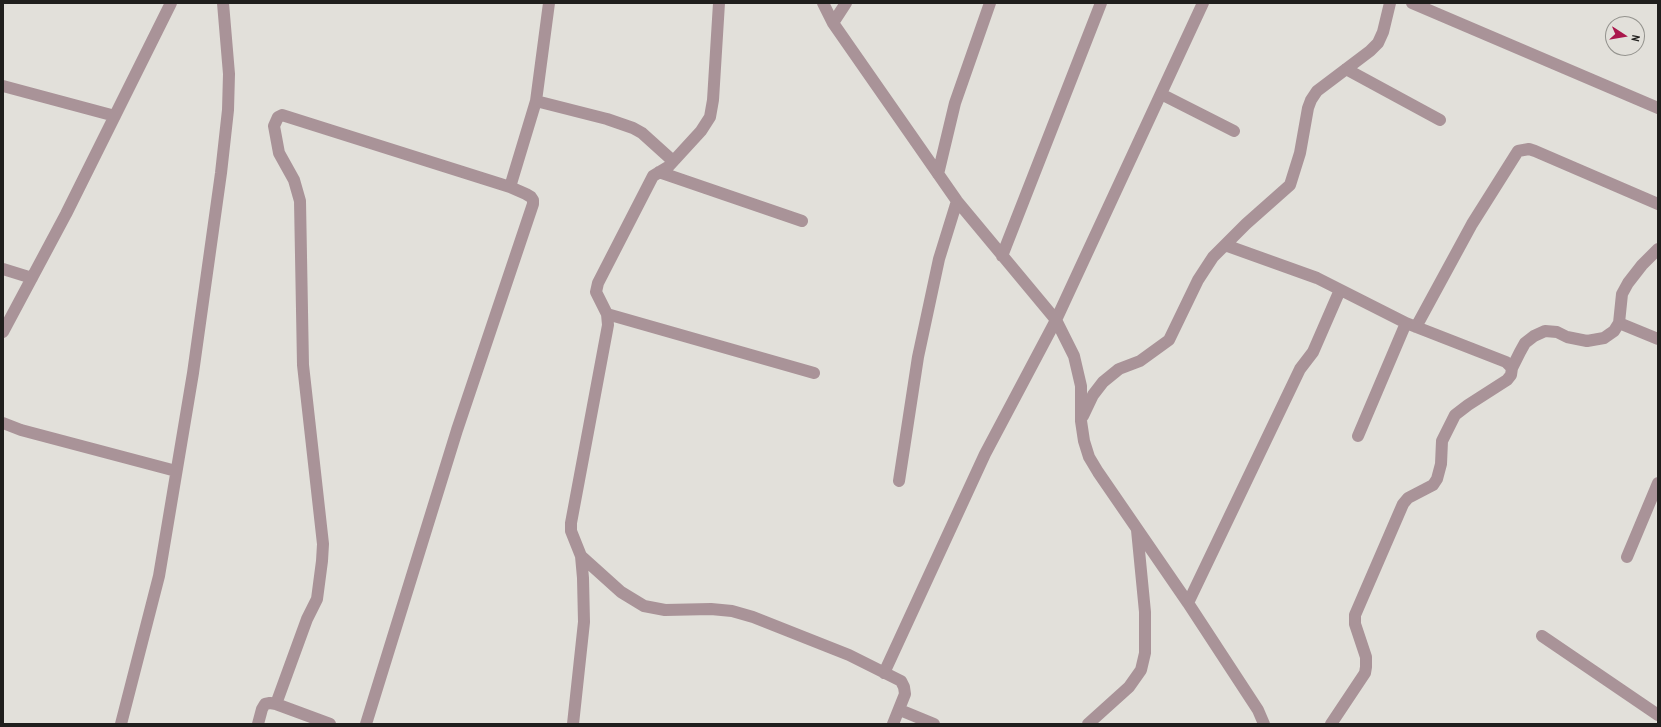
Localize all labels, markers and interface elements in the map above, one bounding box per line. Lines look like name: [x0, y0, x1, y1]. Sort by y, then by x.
north arrow: [1605, 16, 1645, 56]
text: N: [1628, 34, 1643, 43]

